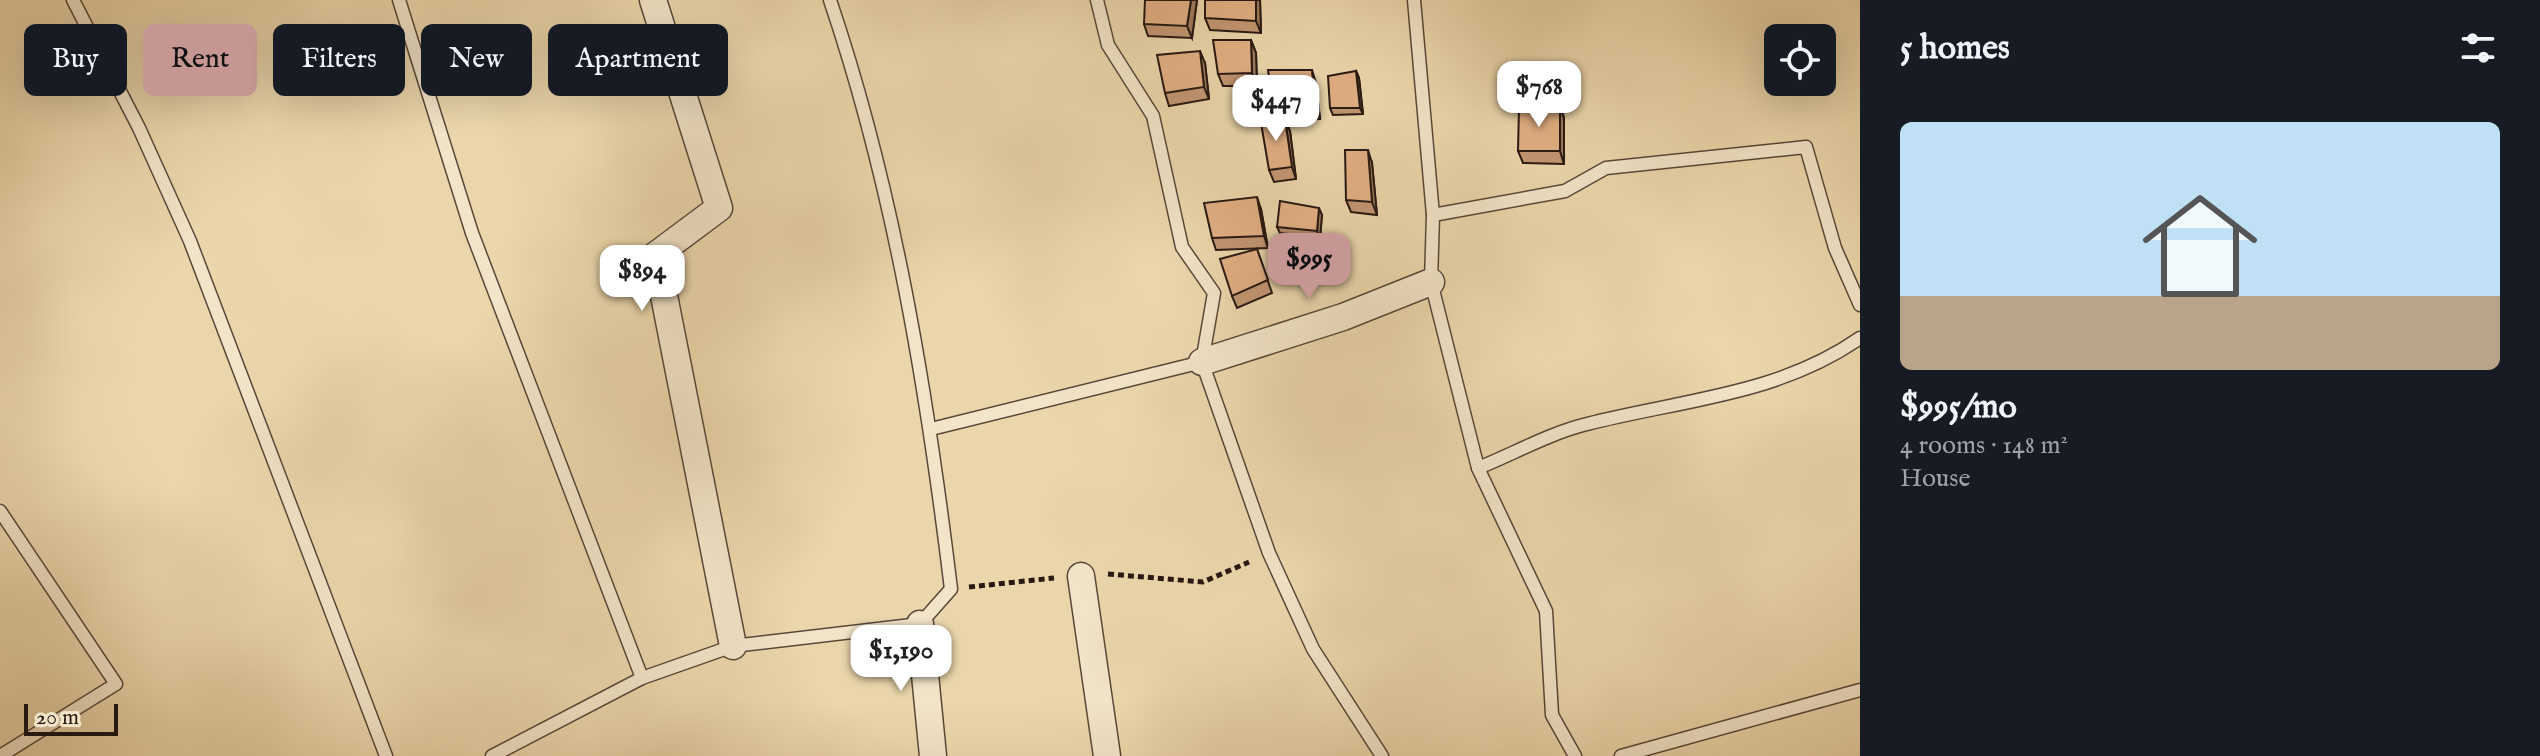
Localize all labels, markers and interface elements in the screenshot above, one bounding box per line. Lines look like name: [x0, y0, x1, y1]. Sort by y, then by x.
chip: Buy: [24, 24, 127, 96]
chip: Rent: [143, 24, 257, 96]
chip: Filters: [273, 24, 405, 96]
chip: New: [421, 24, 532, 96]
chip: Apartment: [548, 24, 728, 96]
map controls: [1764, 24, 1836, 96]
button: locate: [1764, 24, 1836, 96]
icon: filters: [2456, 26, 2500, 70]
text: 5 homes: [1900, 27, 2010, 70]
pin: $768: [1492, 61, 1586, 129]
text: $768: [1515, 70, 1563, 103]
pin: $447: [1229, 75, 1323, 143]
text: $447: [1250, 84, 1302, 117]
icon: home: [2128, 174, 2272, 318]
pin: $995: [1262, 233, 1356, 301]
text: $995: [1286, 242, 1332, 275]
pin: $894: [595, 245, 689, 313]
text: $894: [618, 254, 666, 287]
text: $995/mo: [1900, 386, 2017, 429]
text: 4 rooms · 148 m²: [1900, 429, 2068, 462]
text: House: [1900, 462, 1970, 495]
pin: $1,190: [836, 625, 966, 693]
text: $1,190: [869, 634, 933, 667]
scale bar: [24, 700, 118, 736]
text: 20 m: [36, 704, 79, 732]

